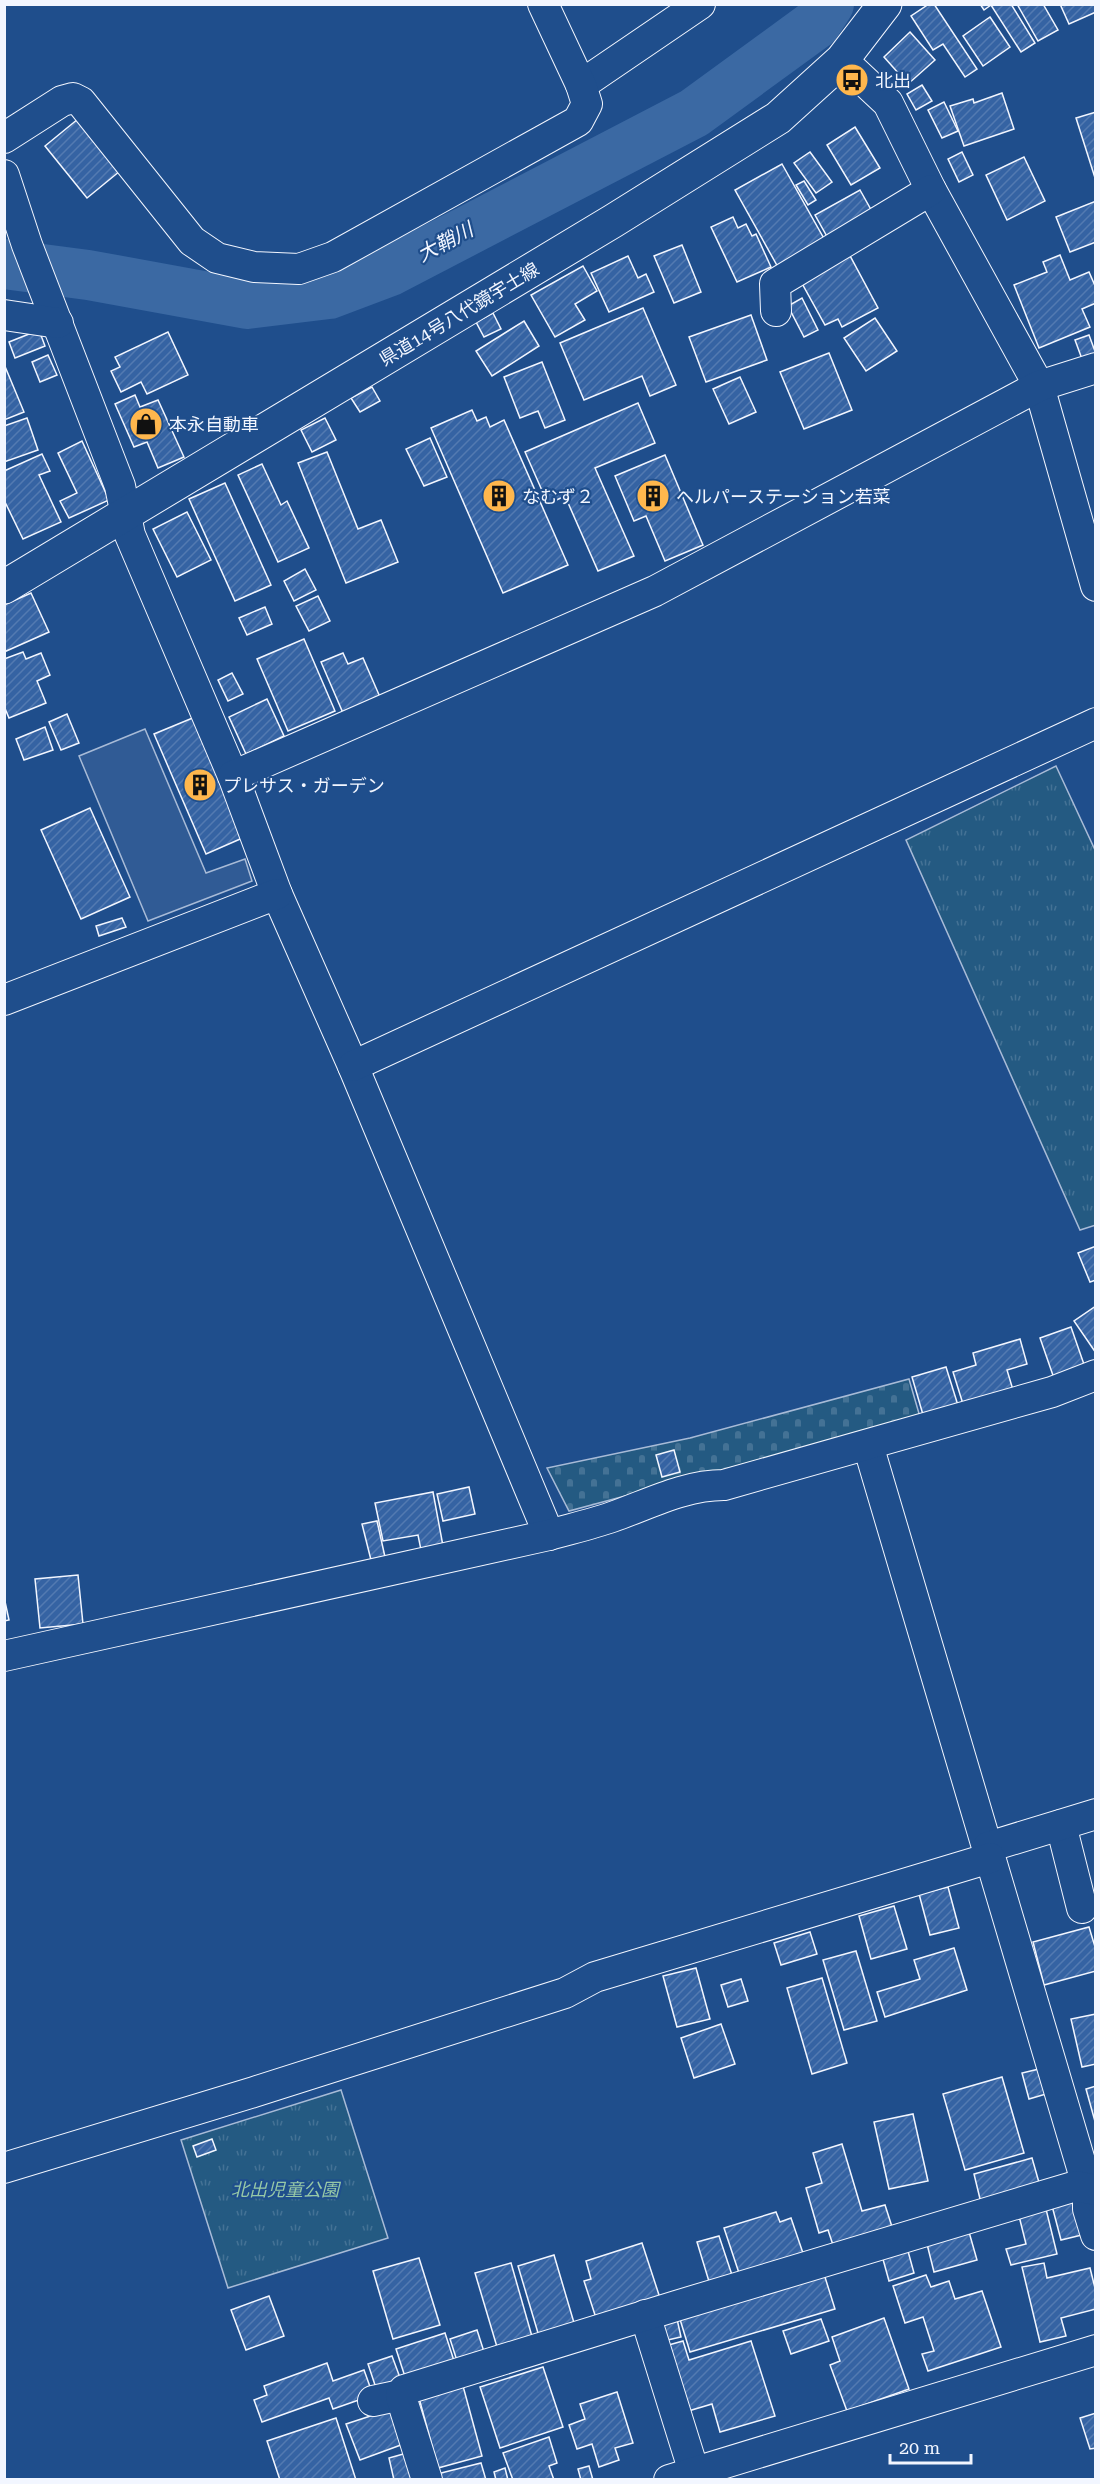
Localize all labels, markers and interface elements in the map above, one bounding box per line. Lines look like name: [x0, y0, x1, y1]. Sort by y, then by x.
bus stop icon: 北出: [834, 62, 870, 98]
place label: 北出: [875, 70, 911, 91]
water label: 大鞘川: [413, 216, 479, 267]
street label: 県道14号八代鏡宇土線: [376, 258, 542, 370]
shop icon: 本永自動車: [128, 406, 164, 442]
place label: 本永自動車: [169, 414, 259, 435]
building icon: なむず２: [481, 478, 517, 514]
building icon: ヘルパーステーション若菜: [635, 478, 671, 514]
place label: なむず２: [522, 486, 594, 507]
place label: ヘルパーステーション若菜: [676, 486, 891, 507]
building icon: プレサス・ガーデン: [182, 767, 218, 803]
place label: プレサス・ガーデン: [223, 775, 385, 796]
park label: 北出児童公園: [231, 2179, 342, 2200]
scale bar: [890, 2427, 971, 2465]
text: 20 m: [899, 2437, 940, 2458]

